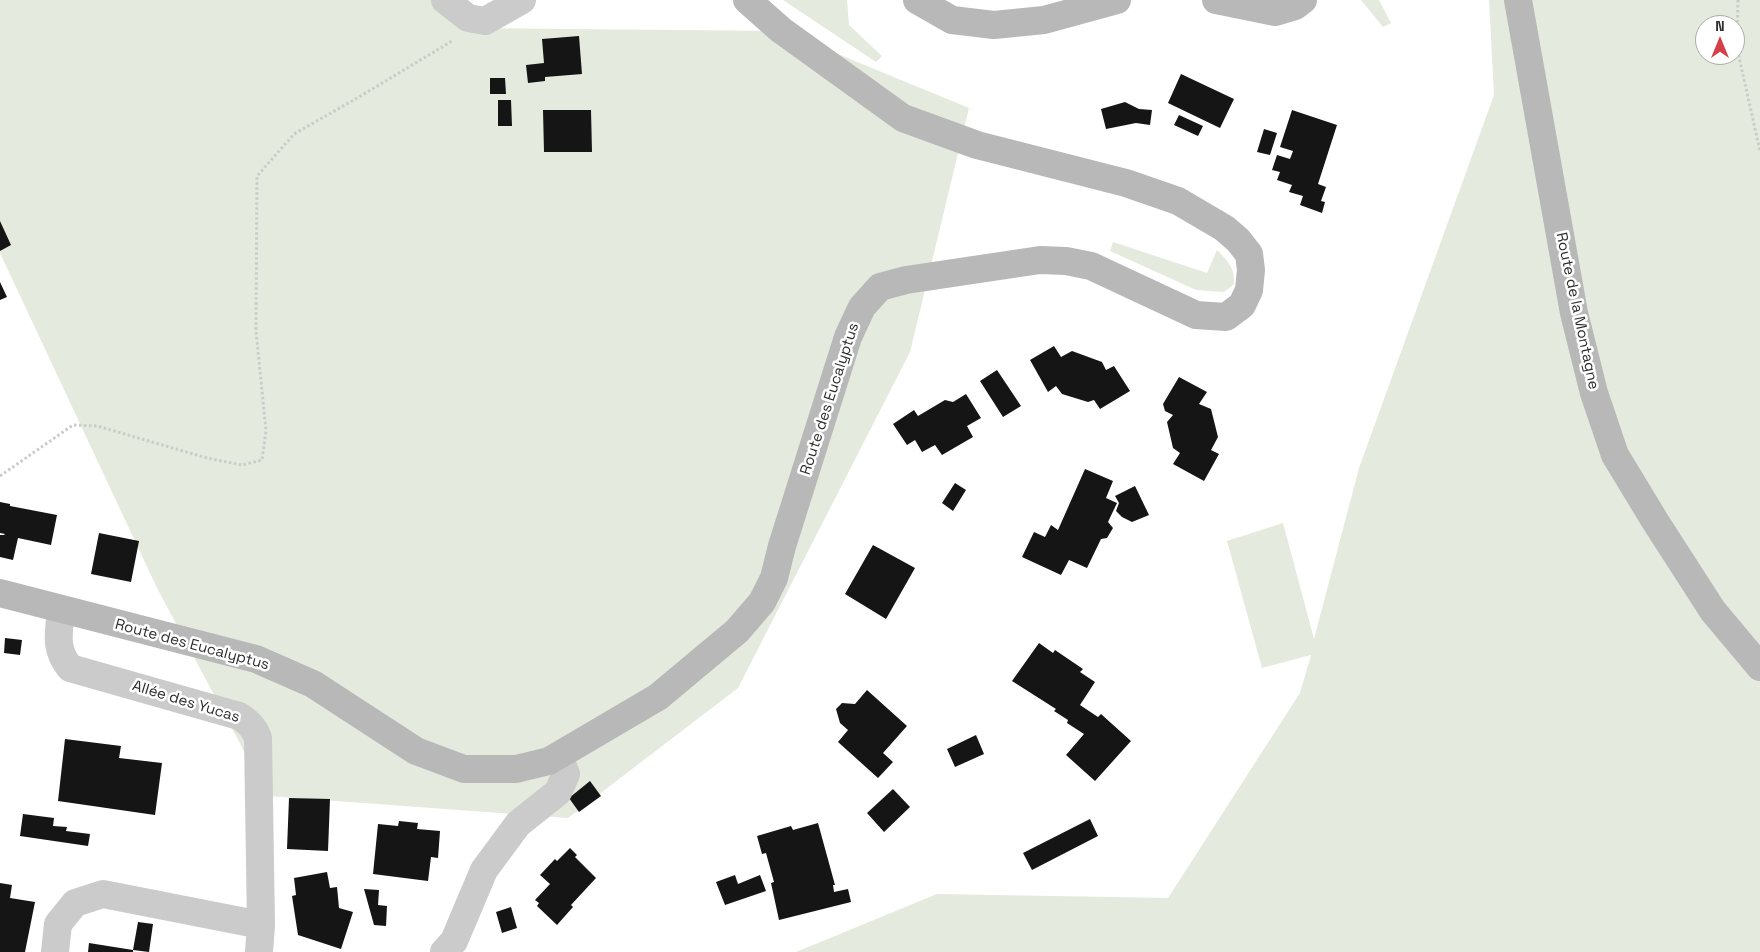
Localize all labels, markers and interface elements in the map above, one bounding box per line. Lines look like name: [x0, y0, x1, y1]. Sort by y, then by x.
north arrow: [1695, 15, 1745, 65]
text: N: [1715, 17, 1725, 35]
street label: Route de la Montagne: [1552, 231, 1602, 391]
street label: Route des Eucalyptus: [797, 321, 863, 477]
street label: Route des Eucalyptus: [113, 616, 271, 674]
street label: Allée des Yucas: [130, 677, 242, 727]

